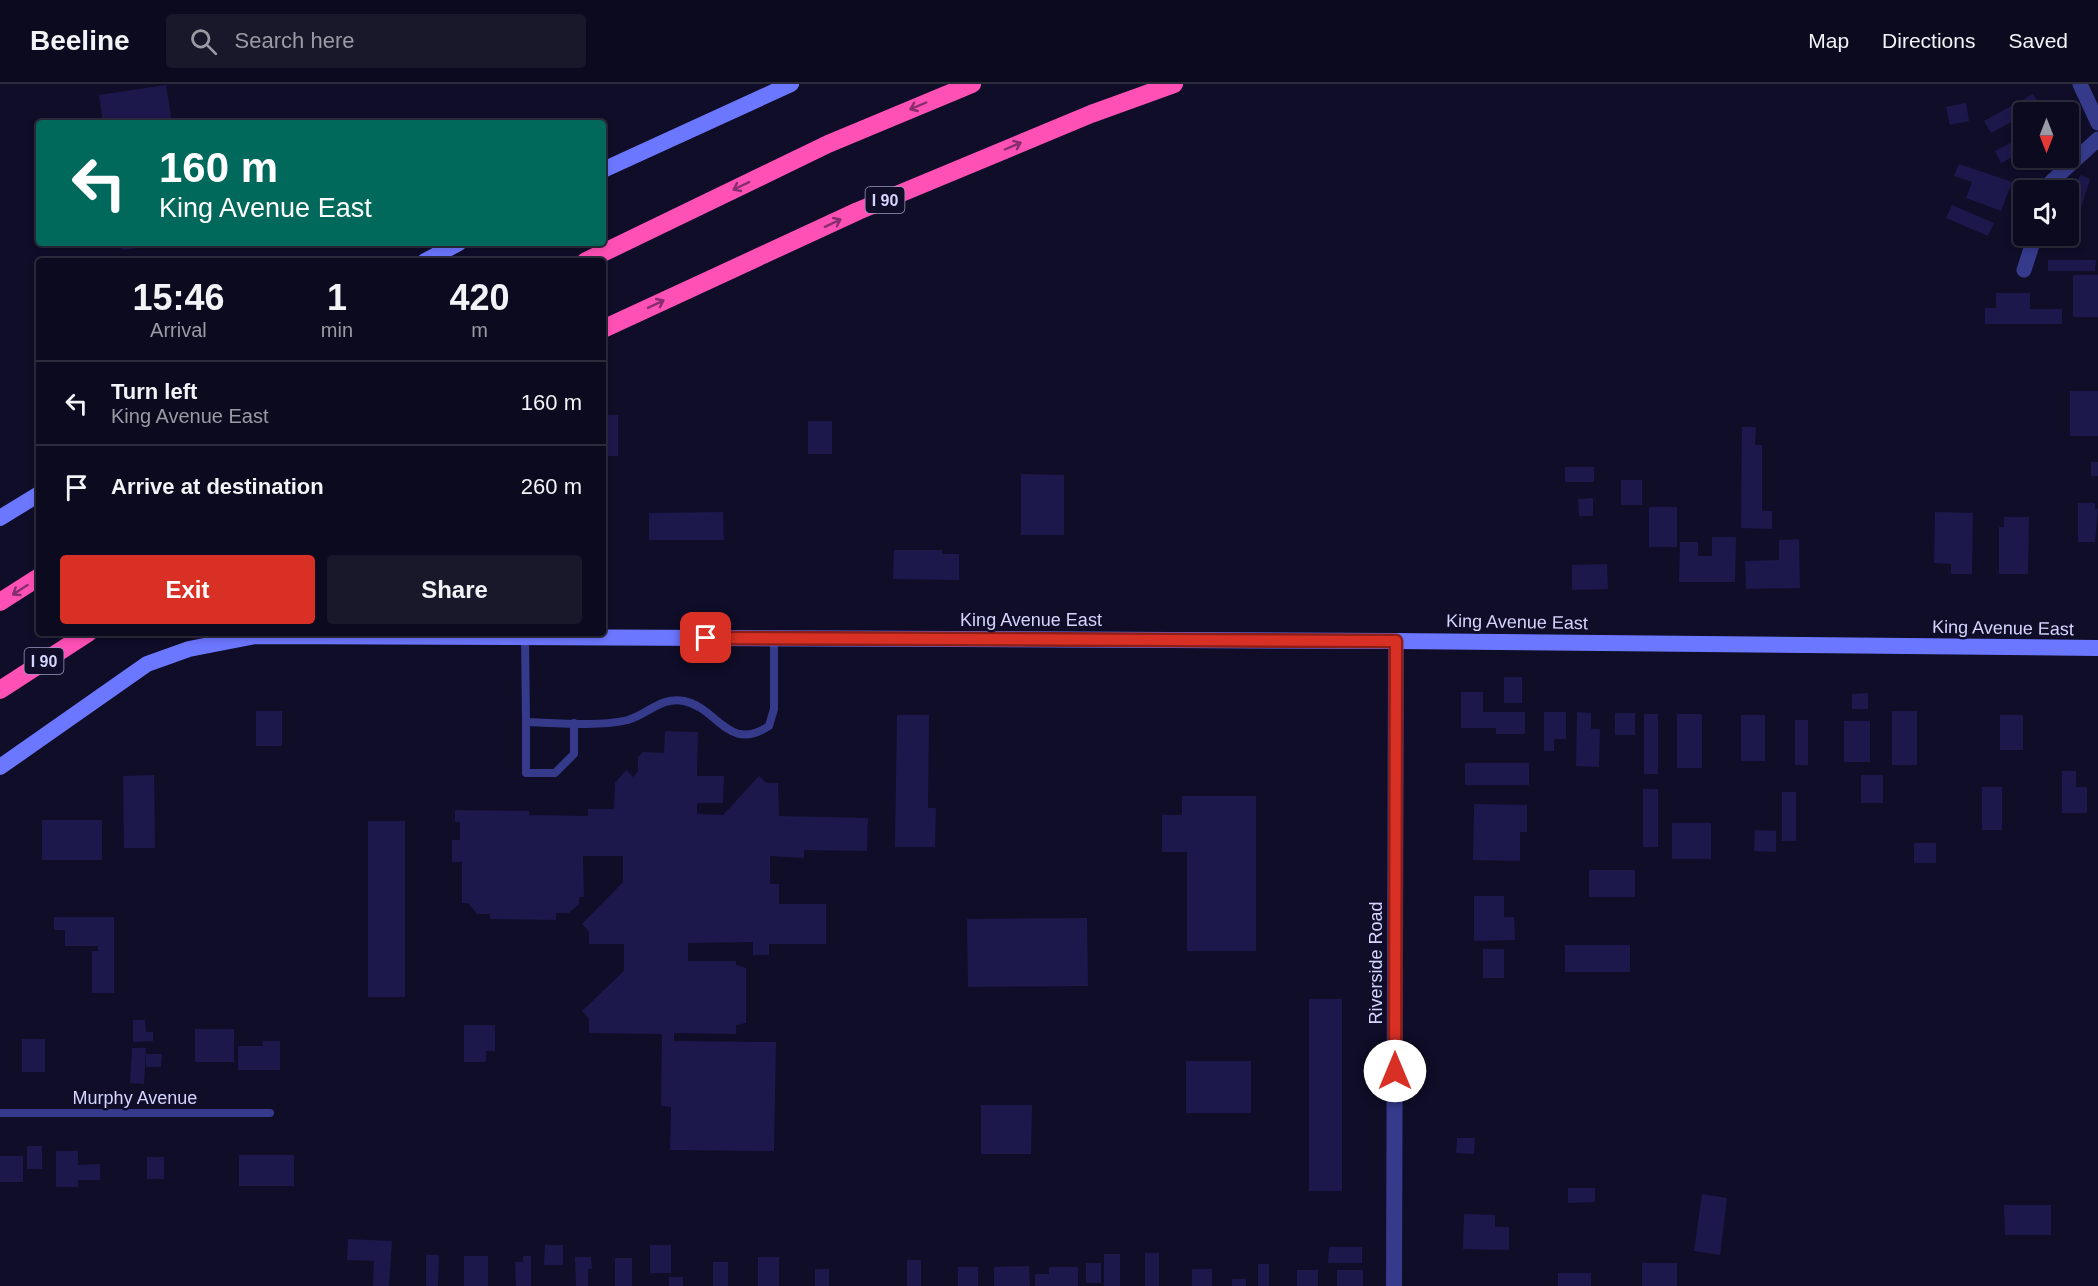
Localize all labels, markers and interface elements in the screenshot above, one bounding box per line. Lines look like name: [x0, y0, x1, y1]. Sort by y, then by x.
search box: [166, 14, 586, 68]
text: Beeline: [30, 25, 130, 56]
icon: search: [187, 25, 220, 58]
text: Search here: [235, 28, 354, 53]
text: Map: [1808, 29, 1849, 52]
text: Directions: [1882, 29, 1975, 52]
text: Saved: [2008, 29, 2068, 52]
one-way arrow: [910, 101, 928, 112]
north arrow: [2013, 102, 2079, 168]
map controls: [2013, 102, 2079, 246]
one-way arrow: [1003, 140, 1021, 151]
icon: left: [60, 144, 138, 222]
text: 160 m: [159, 144, 278, 191]
button: sound: [2013, 180, 2079, 246]
one-way arrow: [732, 181, 750, 193]
road number: I 90: [866, 187, 904, 213]
text: King Avenue East: [159, 193, 372, 223]
one-way arrow: [824, 216, 842, 228]
text: 15:46: [132, 277, 224, 318]
text: 1: [327, 277, 347, 318]
text: 420: [449, 277, 510, 318]
one-way arrow: [646, 297, 664, 309]
text: Arrival: [150, 319, 207, 341]
text: min: [321, 319, 353, 341]
text: m: [471, 319, 488, 341]
text: Turn left: [111, 379, 197, 404]
icon: left: [60, 387, 93, 420]
text: 160 m: [521, 390, 582, 415]
text: King Avenue East: [111, 405, 269, 427]
icon: arrive: [60, 471, 93, 504]
text: Arrive at destination: [111, 474, 324, 499]
text: 260 m: [521, 474, 582, 499]
button: Exit: [60, 555, 315, 624]
button: Share: [327, 555, 582, 624]
one-way arrow: [11, 583, 28, 596]
street label: King Avenue East: [960, 610, 1102, 630]
street label: King Avenue East: [1446, 611, 1588, 633]
pin: [680, 612, 731, 663]
street label: King Avenue East: [1932, 617, 2074, 639]
icon: arrive: [689, 621, 722, 654]
road number: I 90: [24, 648, 63, 674]
street label: Riverside Road: [1366, 901, 1386, 1025]
position arrow: [1363, 1039, 1427, 1103]
street label: Murphy Avenue: [73, 1088, 197, 1108]

